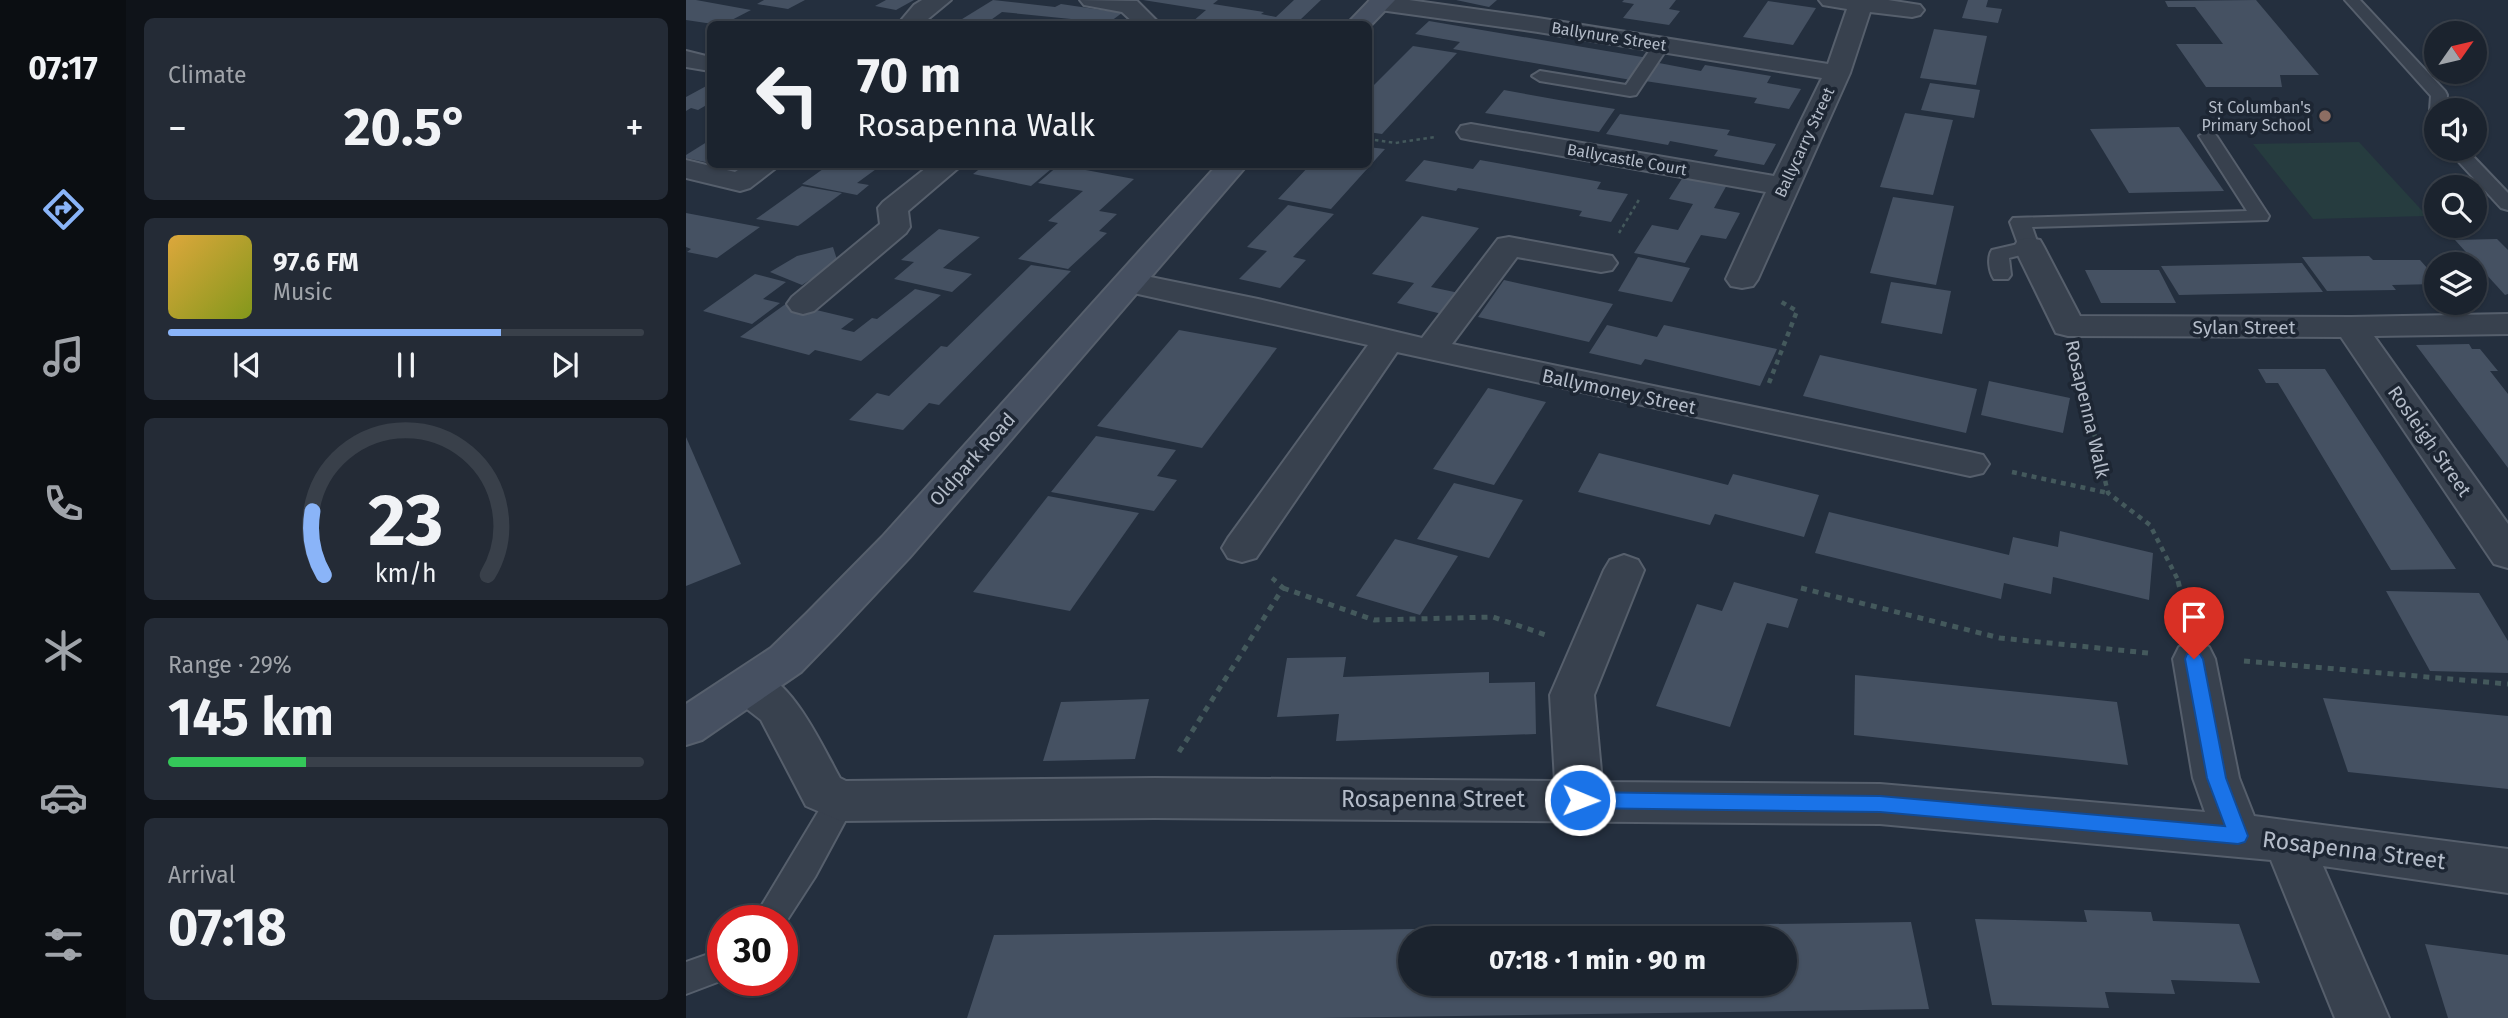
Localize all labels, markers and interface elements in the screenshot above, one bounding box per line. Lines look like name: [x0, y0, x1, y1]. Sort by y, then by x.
street label: Ballynure Street: [1550, 18, 1668, 55]
north arrow: [2424, 21, 2487, 84]
map controls: [2424, 21, 2487, 315]
text: 70 m: [857, 46, 961, 105]
text: 07:17: [28, 49, 98, 87]
icon: left: [742, 49, 833, 140]
text: Climate: [168, 61, 247, 89]
street label: Ballycarry Street: [1771, 84, 1838, 200]
text: 20.5°: [344, 96, 468, 159]
place label: St Columban's Primary School: [2202, 98, 2311, 135]
button: sound: [2424, 98, 2487, 161]
text: −: [168, 105, 187, 151]
text: +: [625, 105, 644, 151]
text: Rosapenna Walk: [857, 106, 1095, 144]
marker: St Columban's Primary School: [2317, 108, 2333, 124]
street label: Ballycastle Court: [1566, 140, 1688, 179]
button: search: [2424, 175, 2487, 238]
icon: directions: [39, 185, 88, 234]
text: 97.6 FM: [273, 247, 359, 278]
button: layers: [2424, 252, 2487, 315]
text: Music: [273, 278, 333, 306]
street label: Sylan Street: [2192, 316, 2296, 339]
icon: music: [39, 332, 88, 381]
street label: Rosapenna Walk: [2060, 338, 2115, 481]
icon: previous: [228, 346, 266, 384]
icon: pause: [387, 346, 425, 384]
icon: next: [546, 346, 584, 384]
street label: Ballymoney Street: [1540, 364, 1698, 419]
street label: Rosleigh Street: [2383, 381, 2476, 501]
street label: Oldpark Road: [925, 408, 1020, 511]
text: 23: [368, 477, 444, 564]
icon: phone: [39, 479, 88, 528]
text: km/h: [375, 559, 437, 589]
pin: [2164, 587, 2224, 659]
icon: arrive: [2175, 598, 2213, 636]
icon: climate: [39, 626, 88, 675]
text: Range · 29%: [168, 651, 292, 679]
text: 145 km: [168, 686, 334, 749]
position arrow: [1543, 763, 1617, 837]
icon: car: [39, 773, 88, 822]
street label: Rosapenna Street: [1341, 785, 1526, 813]
street label: Rosapenna Street: [2261, 825, 2448, 875]
text: Arrival: [168, 861, 235, 889]
text: 07:18: [168, 896, 287, 959]
speed limit sign: 30: [707, 905, 798, 996]
icon: filters: [39, 920, 88, 969]
text: 07:18 · 1 min · 90 m: [1489, 945, 1706, 976]

